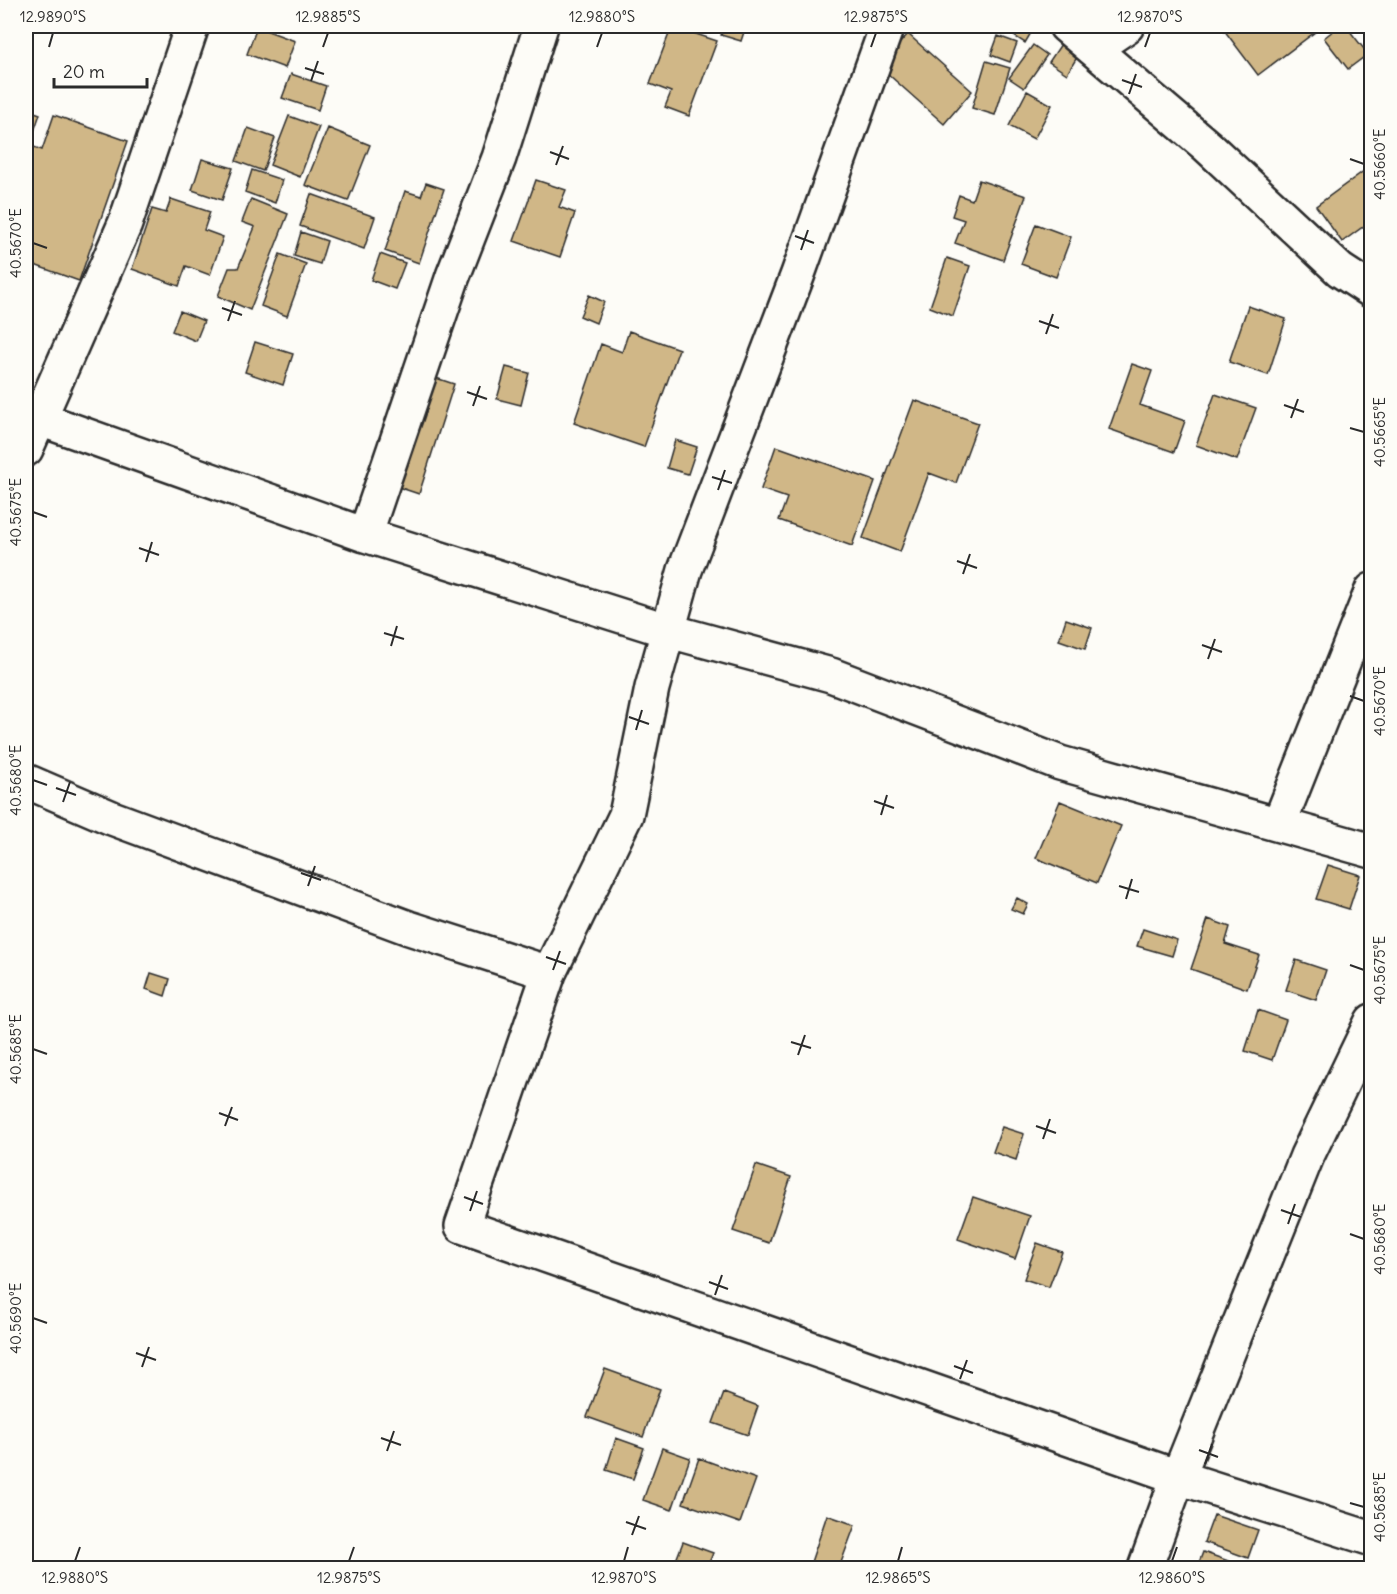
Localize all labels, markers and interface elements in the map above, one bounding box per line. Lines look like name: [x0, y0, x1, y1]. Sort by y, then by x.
text: 12.9890°S: [20, 7, 86, 26]
text: 12.9885°S: [295, 7, 361, 26]
text: 12.9880°S: [569, 7, 635, 26]
text: 12.9875°S: [844, 7, 908, 26]
text: 12.9870°S: [1117, 7, 1183, 26]
scale bar: [54, 51, 147, 89]
text: 20 m: [63, 60, 105, 83]
text: 40.5660°E: [1370, 128, 1389, 200]
text: 40.5670°E: [6, 208, 25, 278]
text: 40.5665°E: [1370, 397, 1389, 467]
text: 40.5675°E: [6, 477, 25, 546]
text: 40.5670°E: [1370, 666, 1389, 736]
text: 40.5680°E: [6, 744, 25, 816]
text: 40.5675°E: [1370, 935, 1389, 1004]
text: 40.5685°E: [6, 1014, 25, 1084]
text: 40.5680°E: [1370, 1203, 1389, 1275]
text: 40.5690°E: [6, 1282, 25, 1354]
text: 40.5685°E: [1370, 1472, 1389, 1542]
text: 12.9880°S: [42, 1568, 108, 1587]
text: 12.9875°S: [317, 1568, 381, 1587]
text: 12.9870°S: [591, 1568, 657, 1587]
text: 12.9865°S: [865, 1568, 931, 1587]
text: 12.9860°S: [1139, 1568, 1205, 1587]

